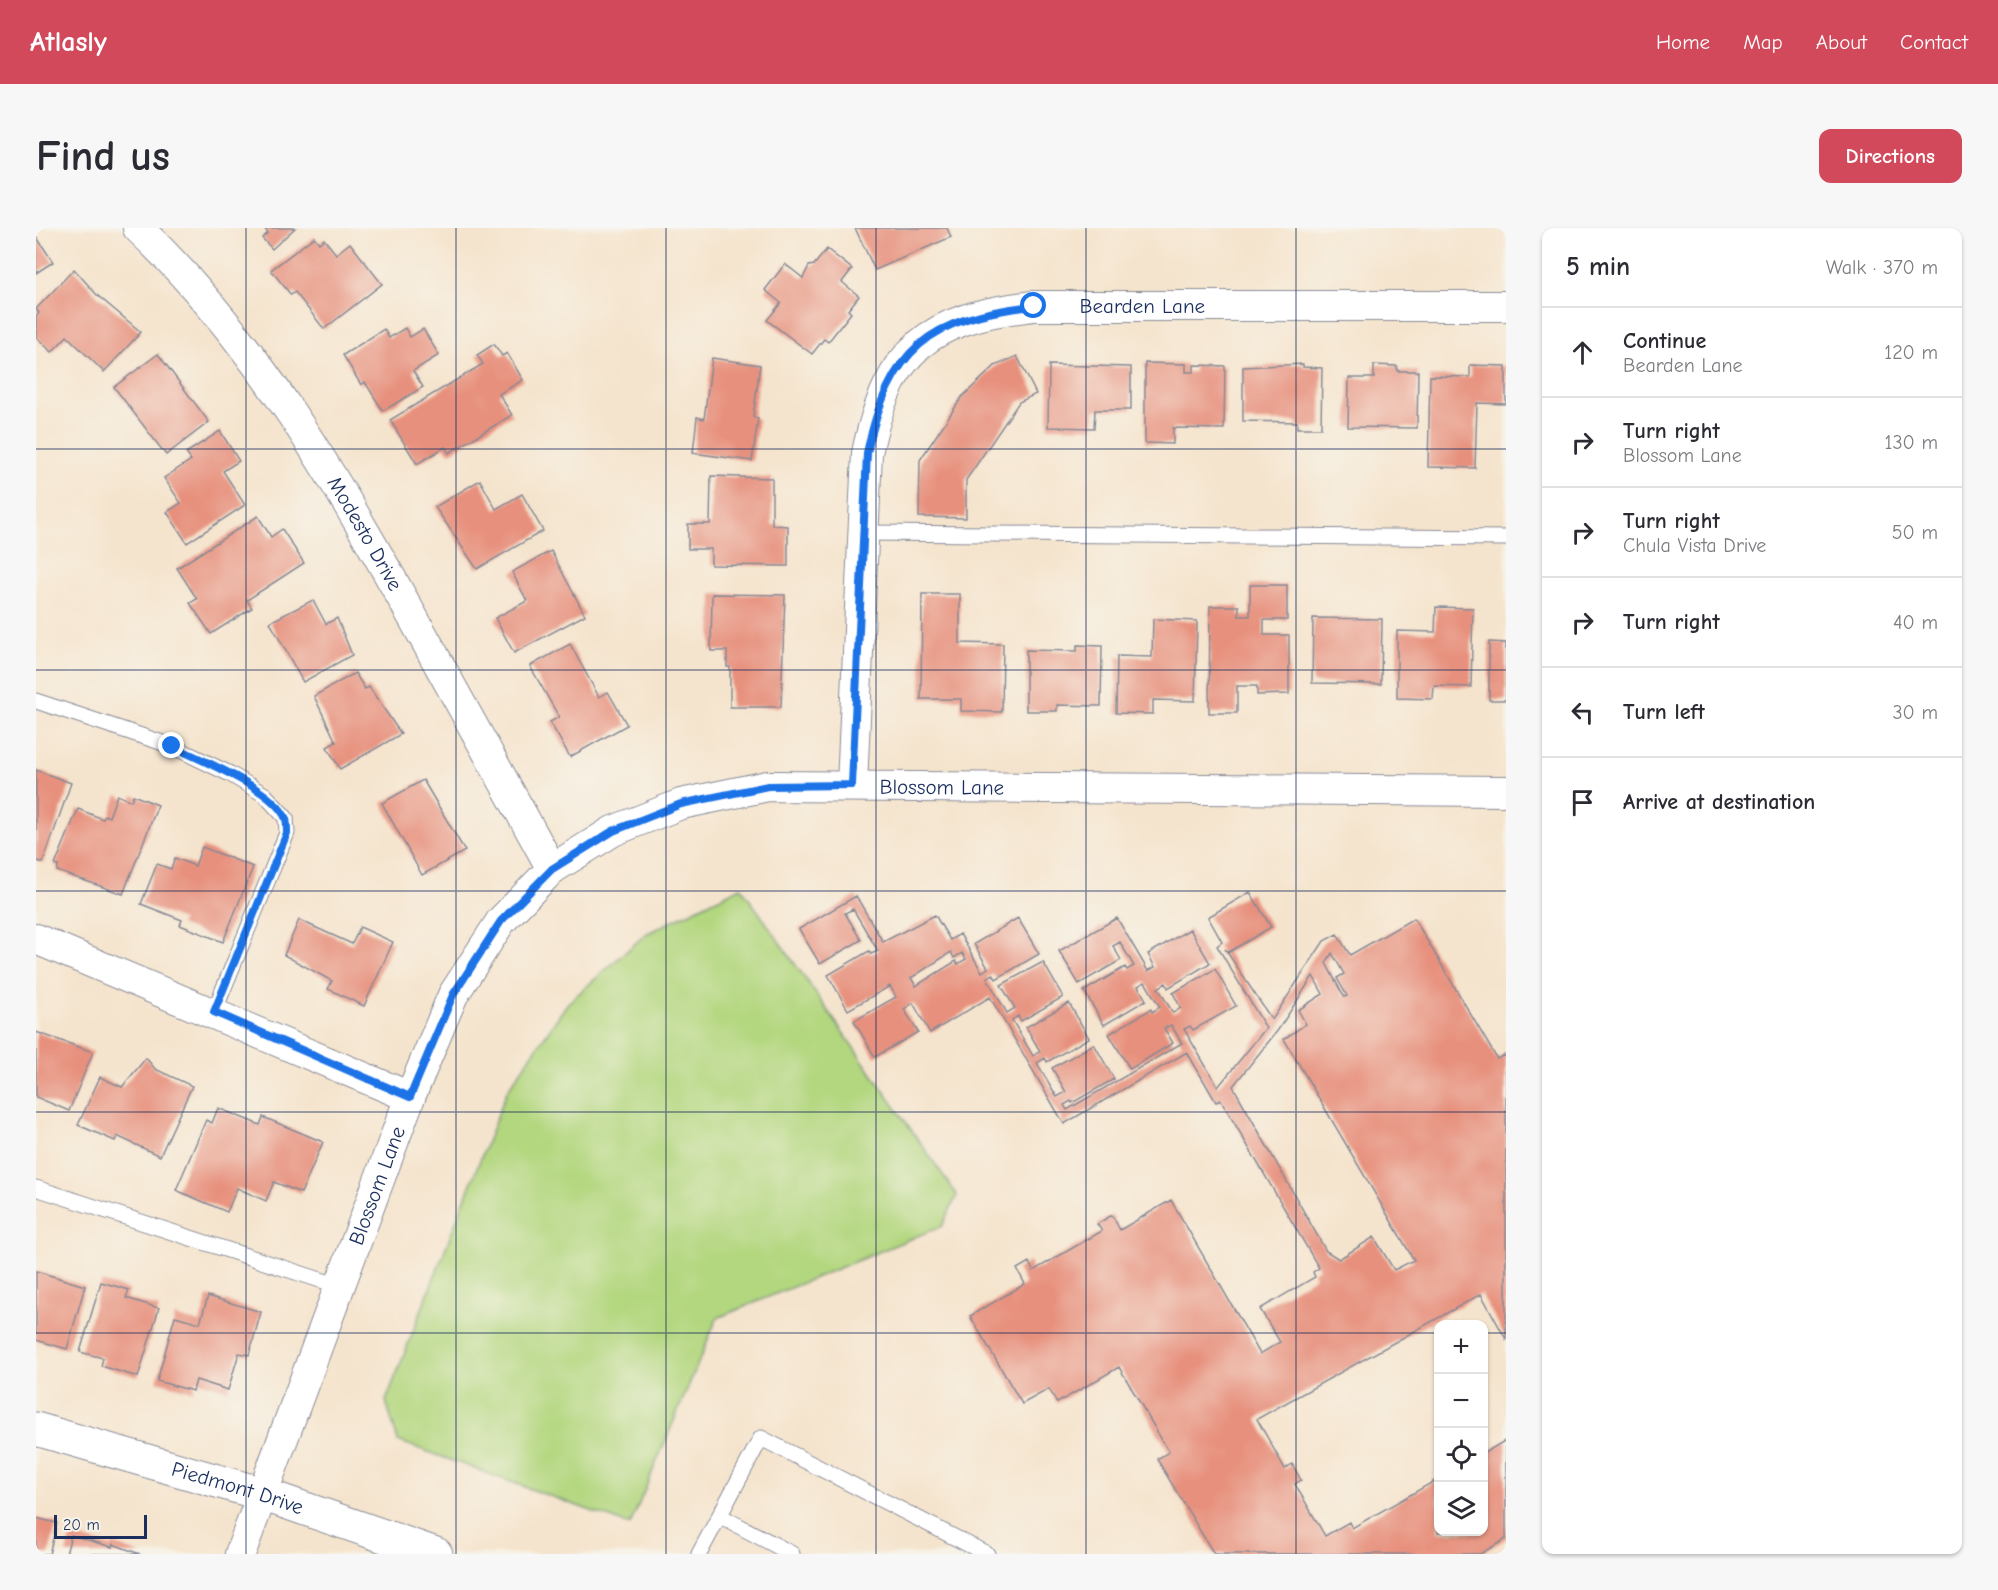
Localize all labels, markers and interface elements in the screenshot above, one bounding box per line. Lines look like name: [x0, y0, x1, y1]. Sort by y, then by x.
text: Atlasly: [30, 26, 107, 58]
text: Home: [1656, 30, 1710, 54]
text: Map: [1743, 30, 1783, 54]
text: About: [1816, 30, 1867, 54]
text: Contact: [1900, 30, 1968, 54]
button: Directions: [1819, 129, 1962, 183]
text: Find us: [36, 132, 170, 181]
text: 5 min: [1566, 252, 1630, 282]
text: Walk · 370 m: [1826, 256, 1938, 279]
route start: [1020, 292, 1046, 318]
street label: Bearden Lane: [1079, 294, 1205, 318]
text: Continue: [1623, 328, 1706, 354]
icon: ahead: [1566, 336, 1599, 369]
text: 120 m: [1884, 341, 1938, 364]
text: Bearden Lane: [1623, 354, 1743, 377]
text: Turn right: [1623, 418, 1720, 444]
icon: right: [1566, 426, 1599, 459]
text: 130 m: [1885, 431, 1938, 454]
text: Blossom Lane: [1623, 444, 1742, 467]
street label: Modesto Drive: [322, 472, 408, 595]
text: Turn right: [1623, 508, 1720, 534]
icon: right: [1566, 516, 1599, 549]
text: 50 m: [1892, 521, 1938, 544]
text: Chula Vista Drive: [1623, 534, 1766, 557]
icon: right: [1566, 606, 1599, 639]
text: Turn right: [1623, 609, 1720, 635]
text: 40 m: [1893, 611, 1938, 634]
icon: left: [1566, 696, 1599, 729]
text: Turn left: [1623, 699, 1705, 725]
text: 30 m: [1892, 701, 1938, 724]
route end: [158, 732, 184, 758]
street label: Blossom Lane: [879, 775, 1004, 800]
icon: arrive: [1566, 786, 1599, 819]
text: Arrive at destination: [1623, 789, 1815, 815]
street label: Blossom Lane: [344, 1123, 410, 1248]
map controls: [1434, 1320, 1488, 1536]
button: +: [1434, 1320, 1488, 1374]
button: −: [1434, 1374, 1488, 1428]
button: locate: [1434, 1428, 1488, 1482]
street label: Piedmont Drive: [169, 1457, 307, 1519]
button: layers: [1434, 1482, 1488, 1536]
scale bar: [54, 1512, 147, 1540]
text: 20 m: [63, 1516, 100, 1534]

